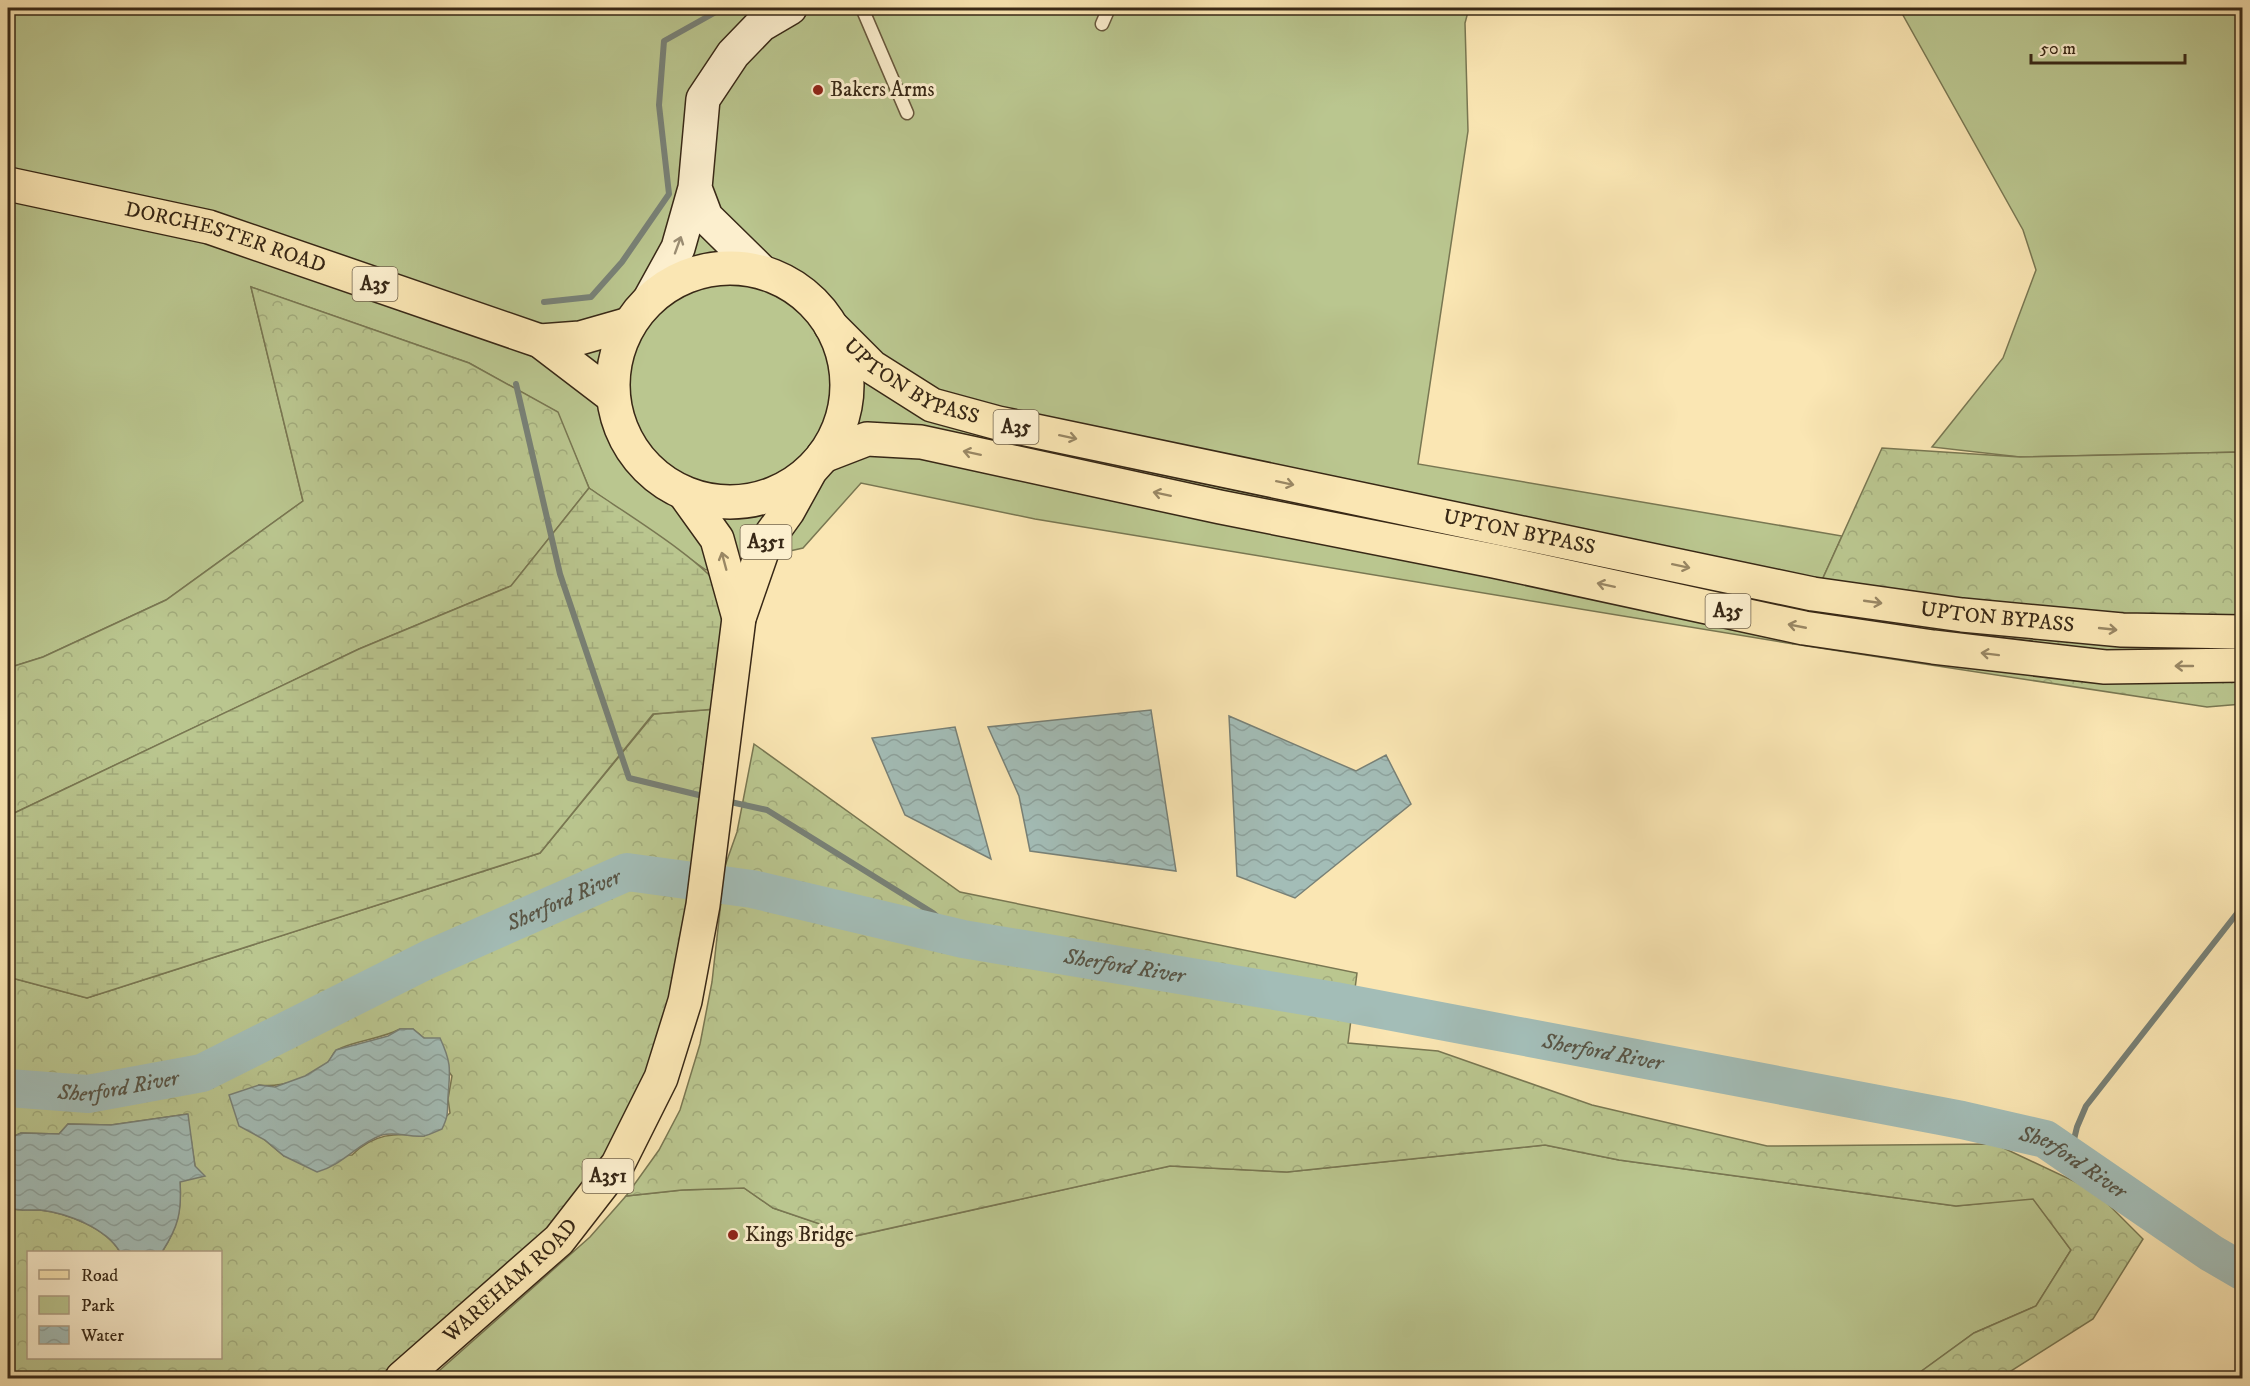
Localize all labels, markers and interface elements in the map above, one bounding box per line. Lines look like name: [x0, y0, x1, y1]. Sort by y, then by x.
scale bar: [2031, 27, 2186, 65]
text: 50 m: [2040, 38, 2076, 60]
place label: Bakers Arms: [830, 77, 934, 103]
marker: Bakers Arms: [811, 83, 825, 97]
street label: DORCHESTER ROAD: [122, 196, 329, 279]
one-way arrow: [673, 236, 684, 255]
road number: A35: [352, 267, 398, 301]
street label: UPTON BYPASS: [838, 333, 982, 430]
road number: A35: [994, 410, 1038, 444]
one-way arrow: [1057, 432, 1077, 443]
one-way arrow: [963, 446, 982, 458]
one-way arrow: [1274, 478, 1294, 489]
one-way arrow: [1153, 488, 1172, 500]
street label: UPTON BYPASS: [1441, 504, 1598, 561]
road number: A351: [740, 525, 792, 559]
one-way arrow: [718, 552, 729, 571]
one-way arrow: [1671, 561, 1690, 572]
one-way arrow: [1597, 579, 1616, 590]
road number: A35: [1706, 594, 1750, 628]
street label: UPTON BYPASS: [1919, 596, 2075, 638]
one-way arrow: [1862, 597, 1882, 608]
one-way arrow: [1788, 620, 1807, 631]
one-way arrow: [2097, 624, 2117, 635]
one-way arrow: [1980, 648, 2000, 659]
one-way arrow: [2175, 660, 2195, 672]
water label: Sherford River: [501, 862, 627, 937]
water label: Sherford River: [1061, 942, 1189, 990]
water label: Sherford River: [1539, 1027, 1667, 1077]
water label: Sherford River: [56, 1064, 183, 1107]
water label: Sherford River: [2016, 1120, 2134, 1206]
road number: A351: [582, 1159, 634, 1193]
street label: WAREHAM ROAD: [437, 1213, 584, 1349]
place label: Kings Bridge: [745, 1222, 854, 1248]
marker: Kings Bridge: [726, 1228, 740, 1242]
legend: [27, 1251, 222, 1359]
text: Road: [81, 1265, 118, 1287]
text: Park: [81, 1295, 115, 1317]
text: Water: [80, 1325, 124, 1347]

